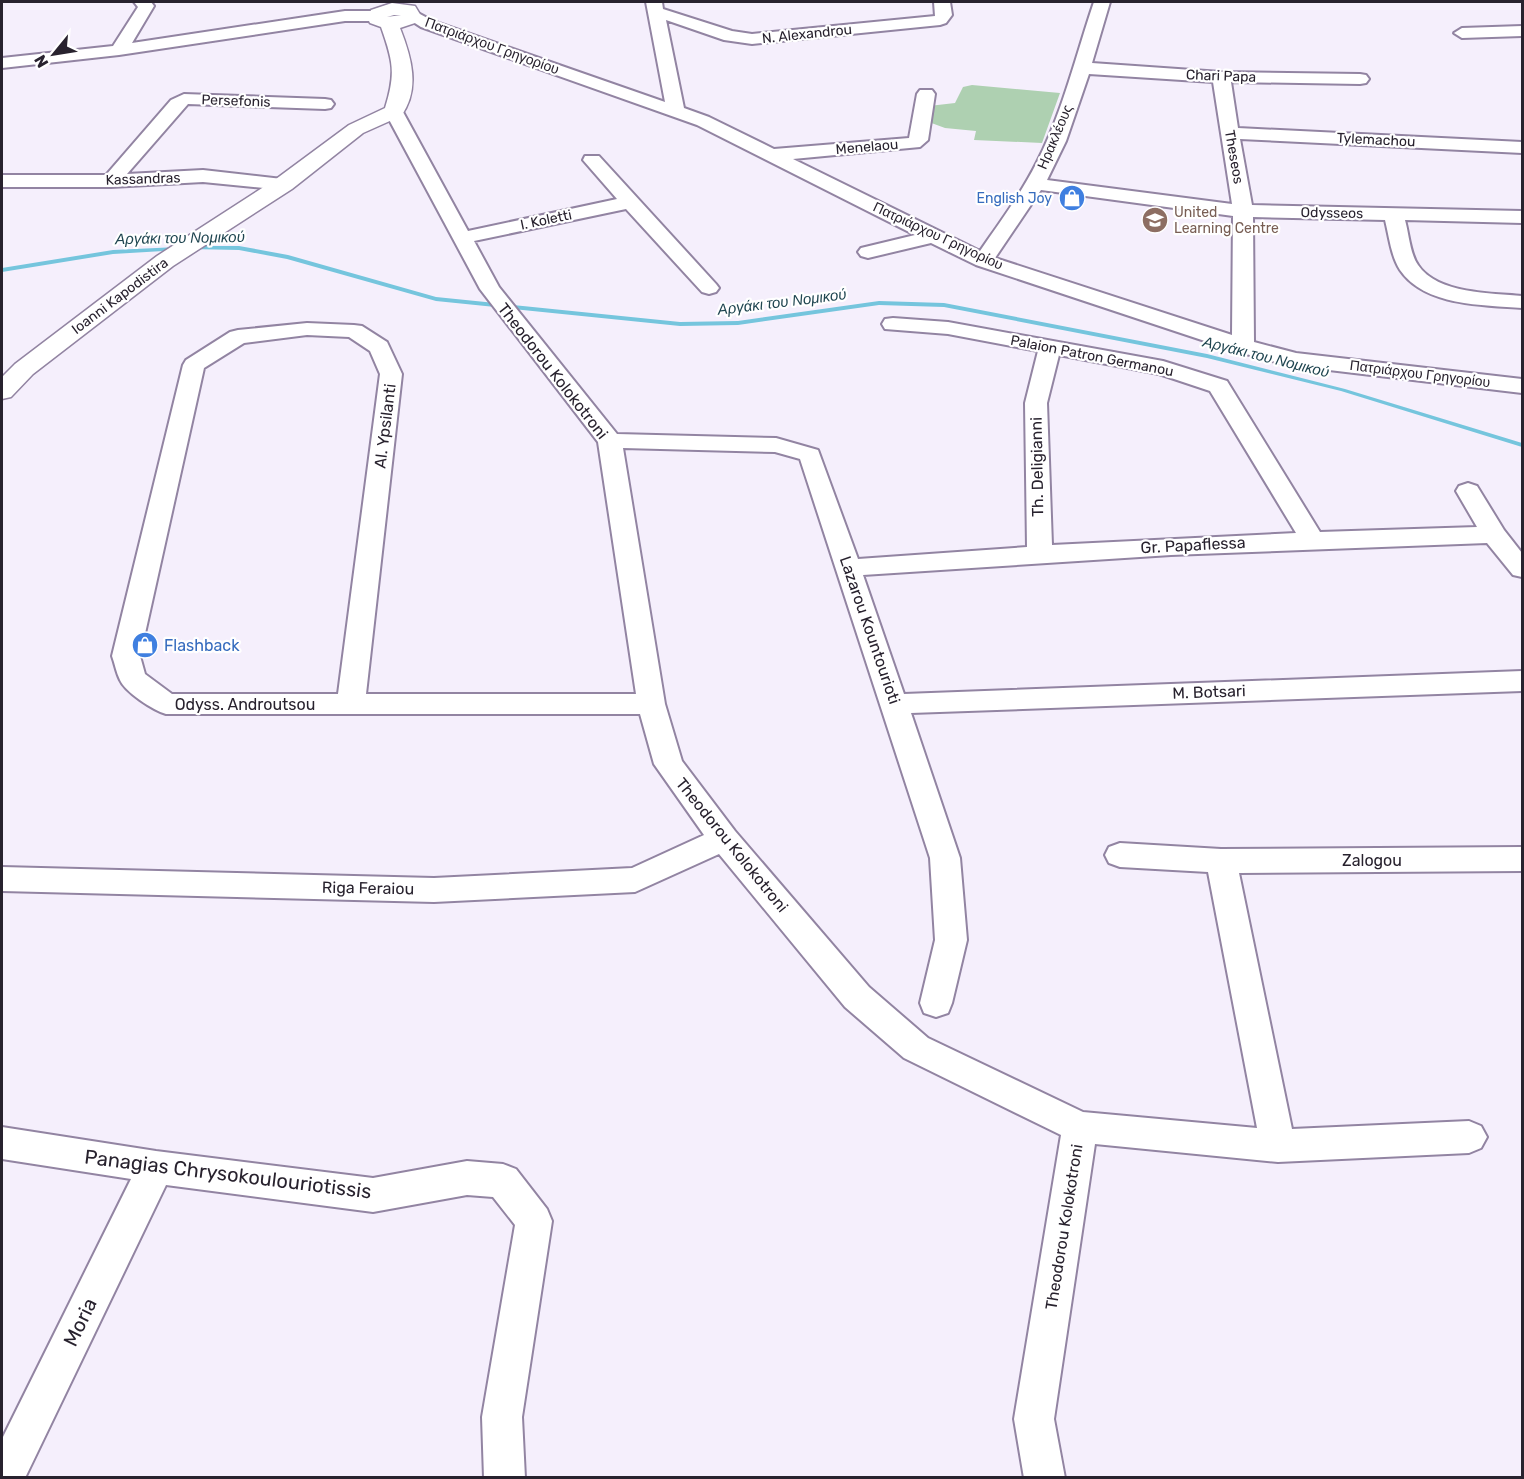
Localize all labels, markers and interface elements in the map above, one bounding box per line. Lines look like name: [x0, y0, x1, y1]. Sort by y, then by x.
street label: Πατριάρχου Γρηγορίου: [423, 14, 561, 78]
street label: N. Alexandrou: [761, 21, 853, 47]
north arrow: [24, 24, 84, 84]
text: N: [30, 52, 53, 71]
street label: Chari Papa: [1186, 66, 1256, 86]
street label: Persefonis: [201, 91, 271, 111]
street label: Ηρακλέους: [1034, 102, 1076, 172]
street label: Theseos: [1221, 129, 1247, 185]
street label: Tylemachou: [1336, 129, 1416, 151]
street label: Menelaou: [835, 136, 899, 158]
street label: Kassandras: [105, 169, 181, 189]
shop icon: English Joy: [1057, 183, 1087, 213]
place label: English Joy: [976, 190, 1052, 207]
street label: Πατριάρχου Γρηγορίου: [870, 198, 1006, 274]
place label: United Learning Centre: [1174, 204, 1279, 237]
street label: Odysseos: [1301, 204, 1363, 222]
school or university icon: United Learning Centre: [1140, 205, 1170, 235]
street label: I. Koletti: [519, 206, 573, 234]
water label: Αργάκι του Νομικού: [114, 228, 245, 248]
street label: Ioanni Kapodistira: [68, 254, 172, 338]
water label: Αργάκι του Νομικού: [716, 285, 847, 319]
street label: Theodorou Kolokotroni: [494, 299, 612, 443]
street label: Palaion Patron Germanou: [1009, 332, 1175, 380]
water label: Αργάκι του Νομικού: [1200, 332, 1331, 381]
street label: Πατριάρχου Γρηγορίου: [1349, 357, 1491, 391]
street label: Al. Ypsilanti: [370, 382, 400, 470]
street label: Th. Deligianni: [1027, 417, 1047, 517]
street label: Gr. Papaflessa: [1140, 533, 1246, 557]
street label: Lazarou Kountourioti: [836, 553, 904, 707]
shop icon: Flashback: [130, 630, 160, 660]
place label: Flashback: [164, 636, 240, 655]
street label: M. Botsari: [1172, 681, 1246, 703]
street label: Odyss. Androutsou: [175, 695, 315, 714]
street label: Theodorou Kolokotroni: [672, 774, 792, 916]
street label: Zalogou: [1342, 851, 1402, 870]
street label: Riga Feraiou: [322, 878, 414, 898]
street label: Theodorou Kolokotroni: [1042, 1143, 1086, 1311]
street label: Panagias Chrysokoulouriotissis: [83, 1144, 373, 1204]
street label: Moria: [58, 1294, 102, 1350]

